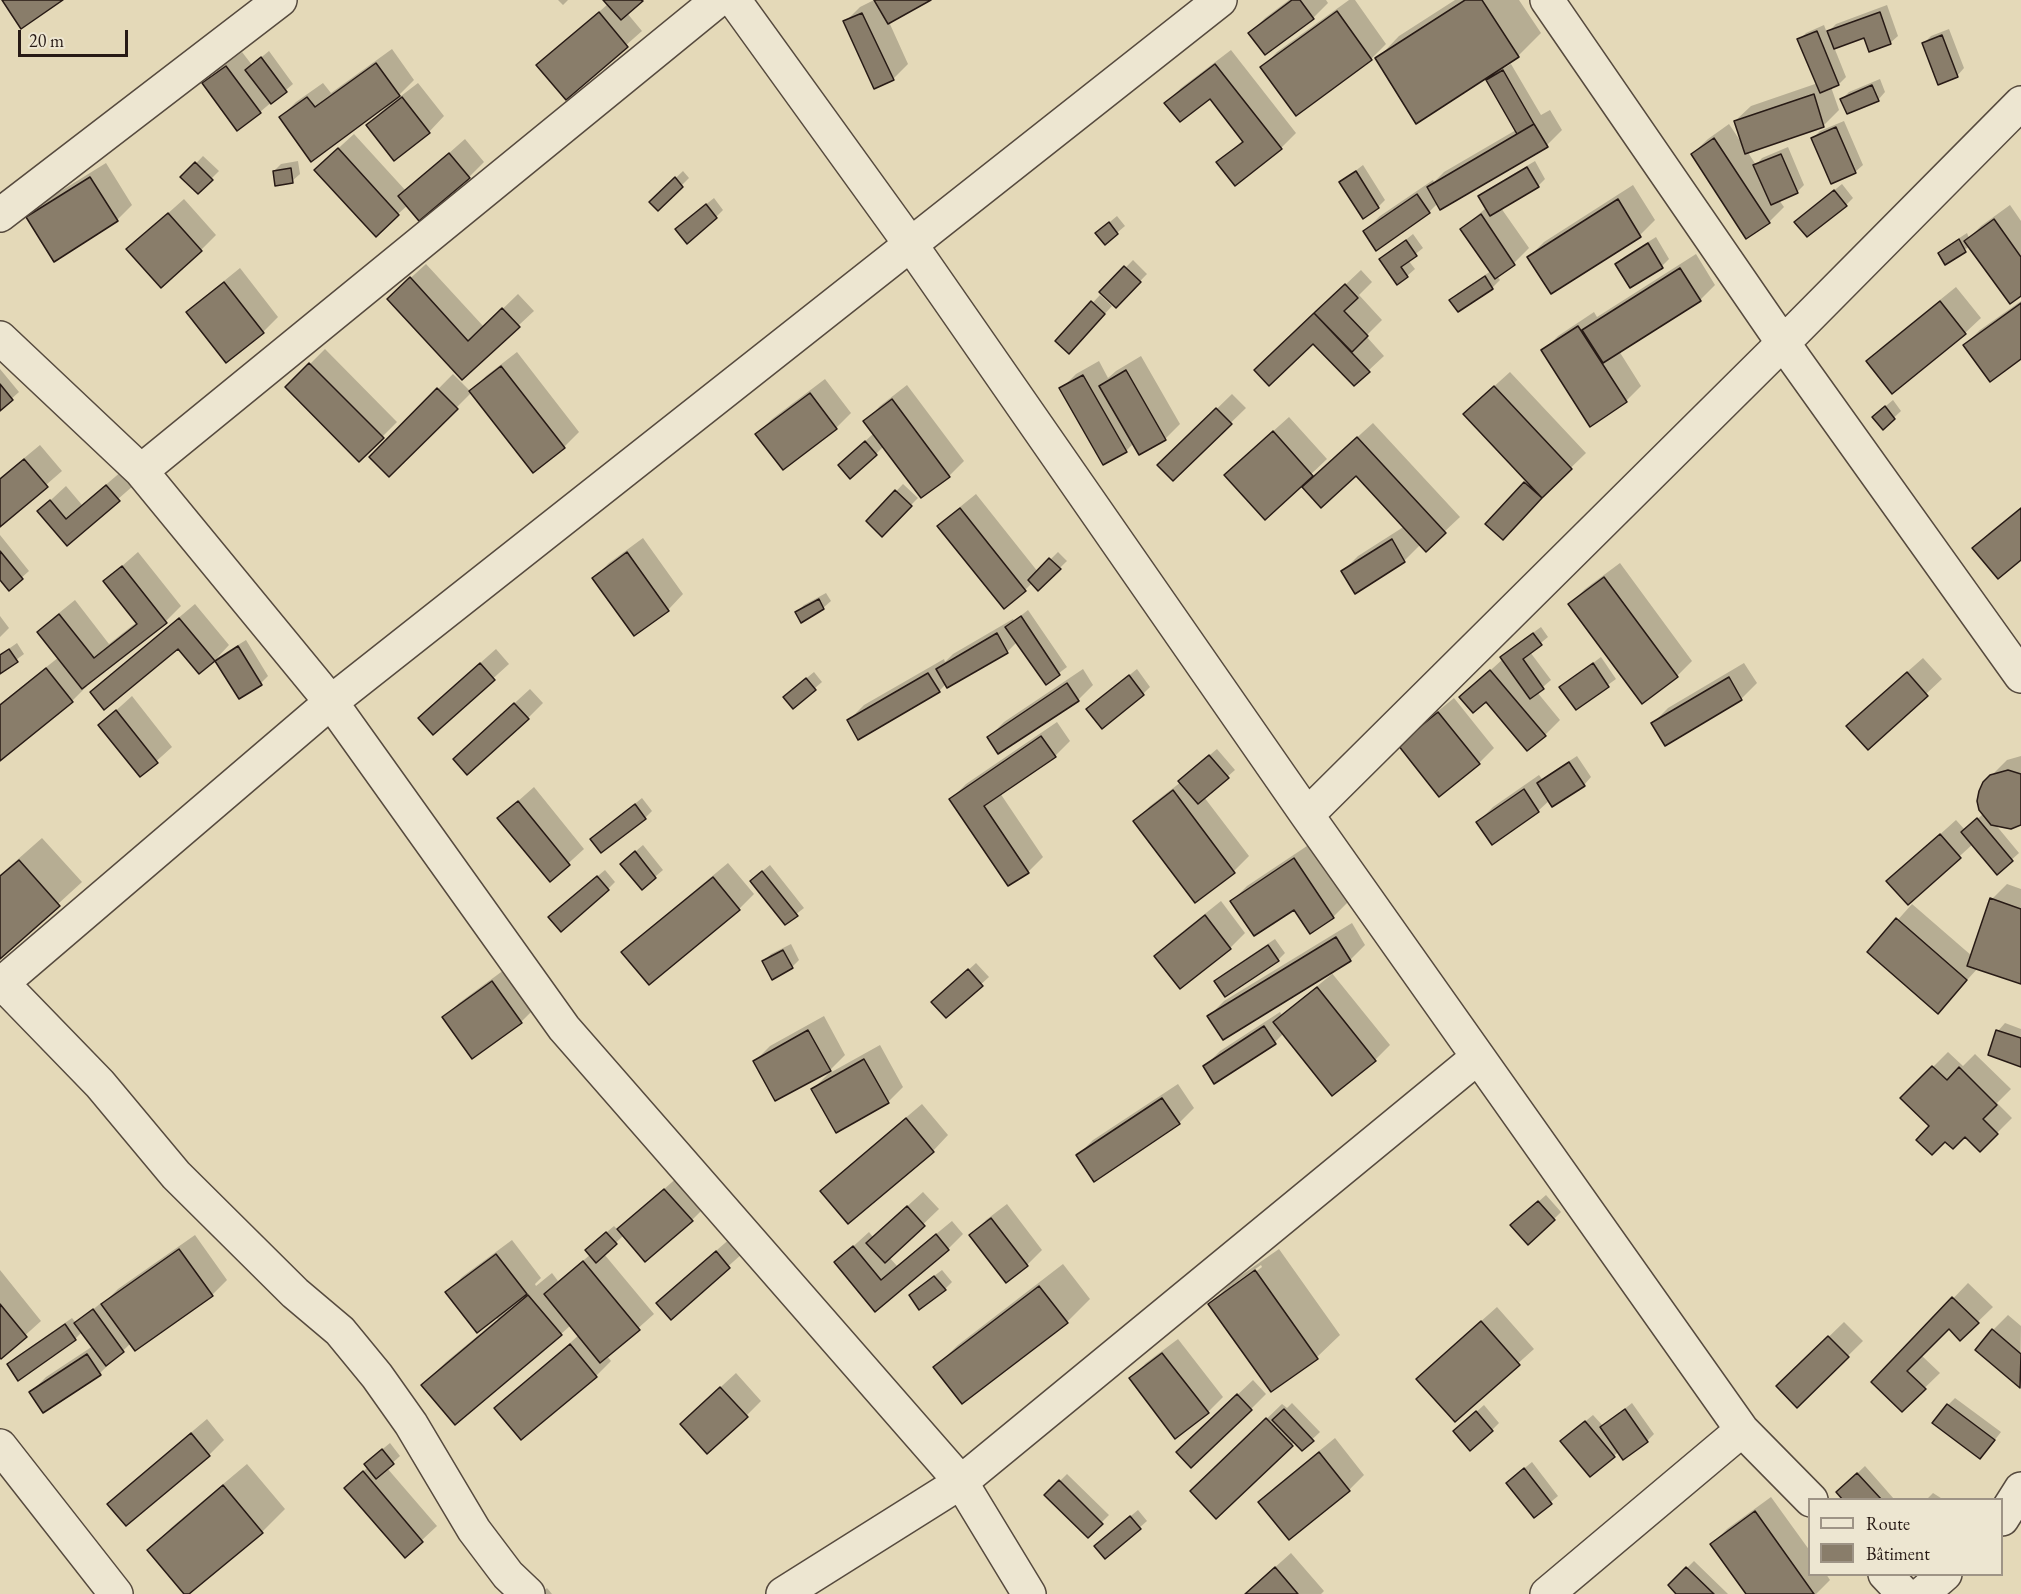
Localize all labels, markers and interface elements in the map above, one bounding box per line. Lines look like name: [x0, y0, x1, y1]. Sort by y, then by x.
scale bar: [21, 18, 130, 56]
text: 20 m: [29, 29, 64, 52]
legend: [1808, 1498, 2003, 1576]
text: Route: [1866, 1512, 1910, 1535]
text: Bâtiment: [1866, 1542, 1930, 1565]

